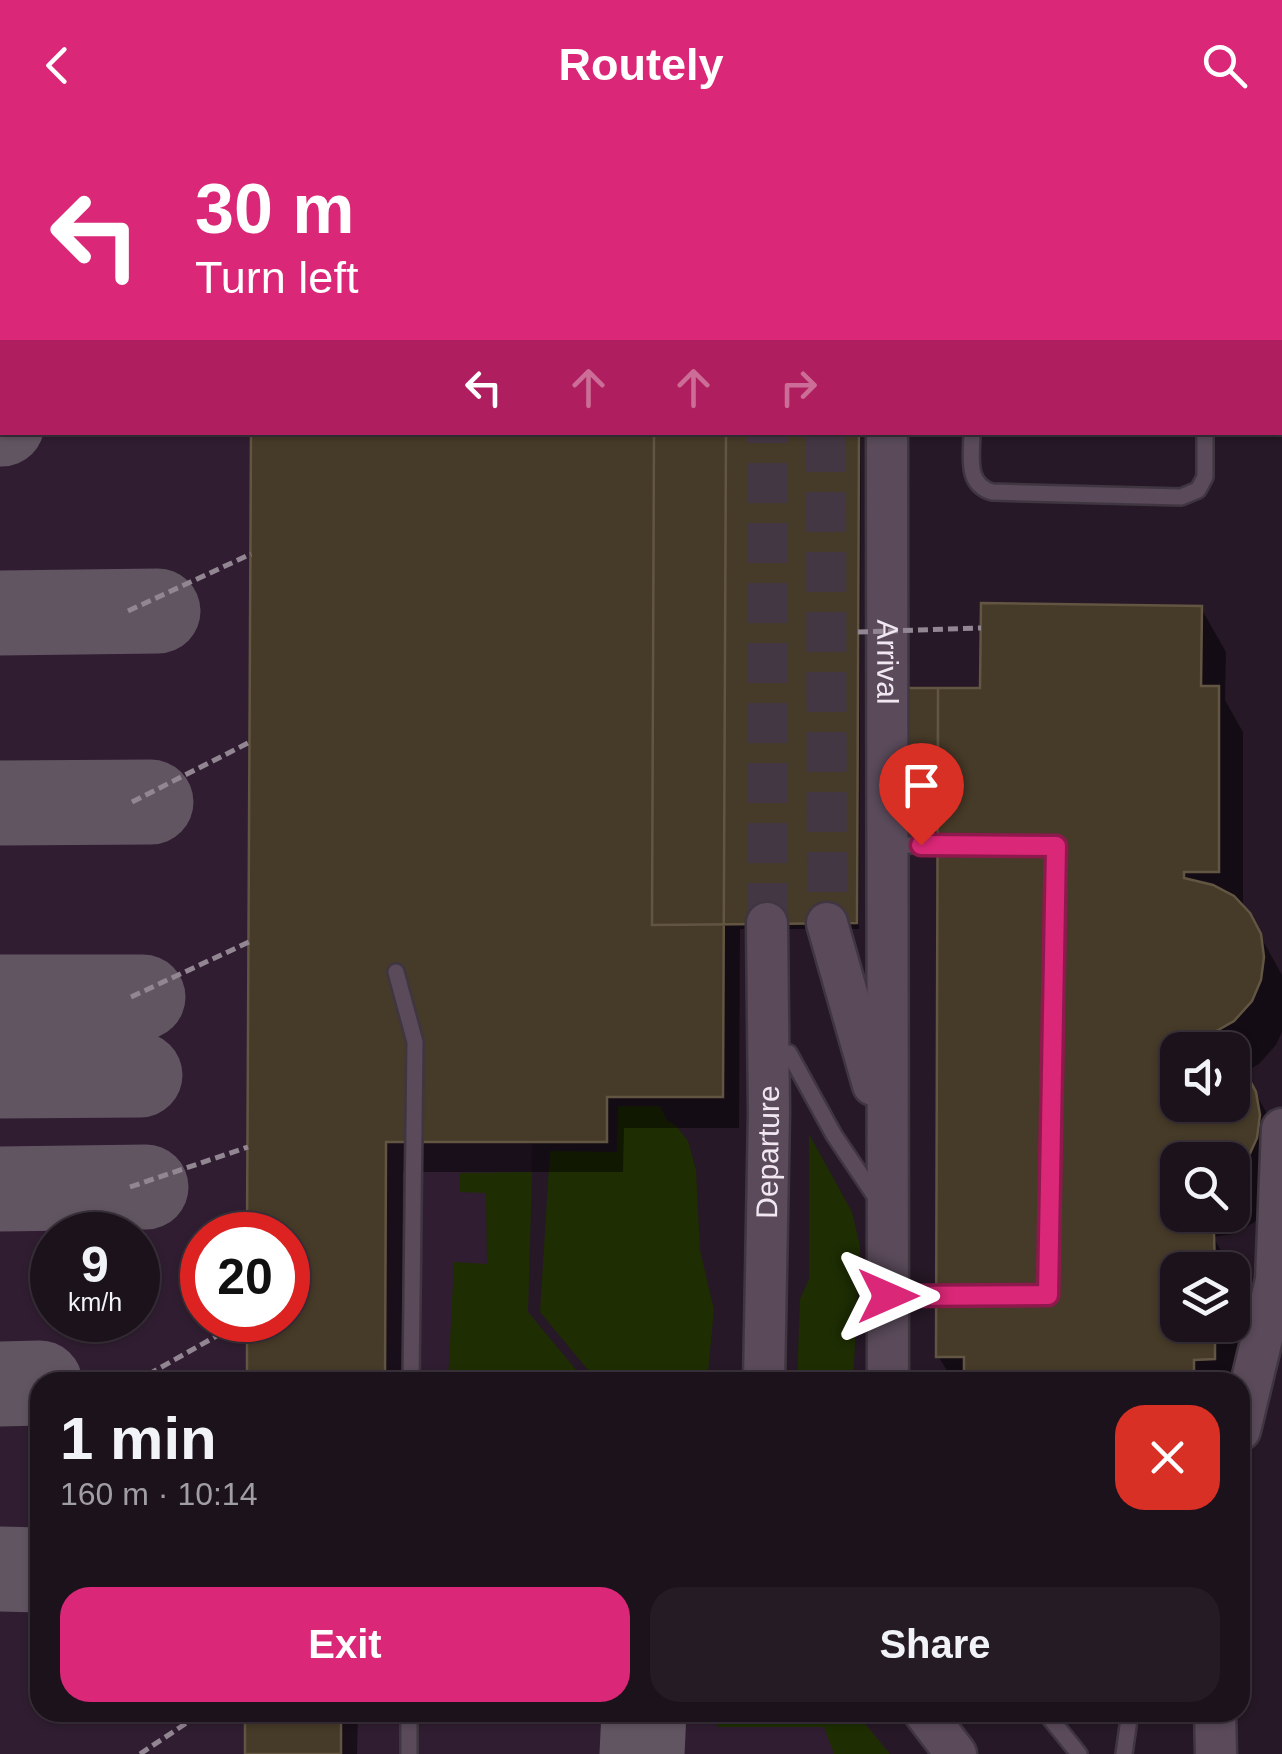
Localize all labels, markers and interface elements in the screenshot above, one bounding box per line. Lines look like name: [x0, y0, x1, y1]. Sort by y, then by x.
icon: back: [30, 38, 85, 93]
icon: search: [1197, 38, 1252, 93]
text: Routely: [558, 39, 724, 90]
icon: left: [30, 170, 160, 300]
text: 30 m: [195, 170, 355, 248]
text: Turn left: [195, 252, 358, 303]
icon: left: [456, 360, 511, 415]
icon: ahead: [561, 360, 616, 415]
icon: ahead: [666, 360, 721, 415]
icon: right: [771, 360, 826, 415]
street label: Arrival: [871, 619, 904, 705]
pin: [879, 743, 964, 846]
icon: arrive: [894, 758, 949, 813]
map controls: [1160, 1032, 1250, 1342]
button: sound: [1160, 1032, 1250, 1122]
street label: Departure: [750, 1085, 785, 1219]
button: search: [1160, 1142, 1250, 1232]
speed limit sign: 20: [180, 1212, 310, 1342]
text: 9: [81, 1237, 109, 1293]
position arrow: [836, 1244, 940, 1348]
button: layers: [1160, 1252, 1250, 1342]
text: km/h: [68, 1288, 122, 1316]
text: 1 min: [60, 1405, 217, 1472]
button: close: [1115, 1405, 1220, 1510]
text: 160 m · 10:14: [60, 1476, 257, 1512]
button: Exit: [60, 1587, 630, 1702]
button: Share: [650, 1587, 1220, 1702]

